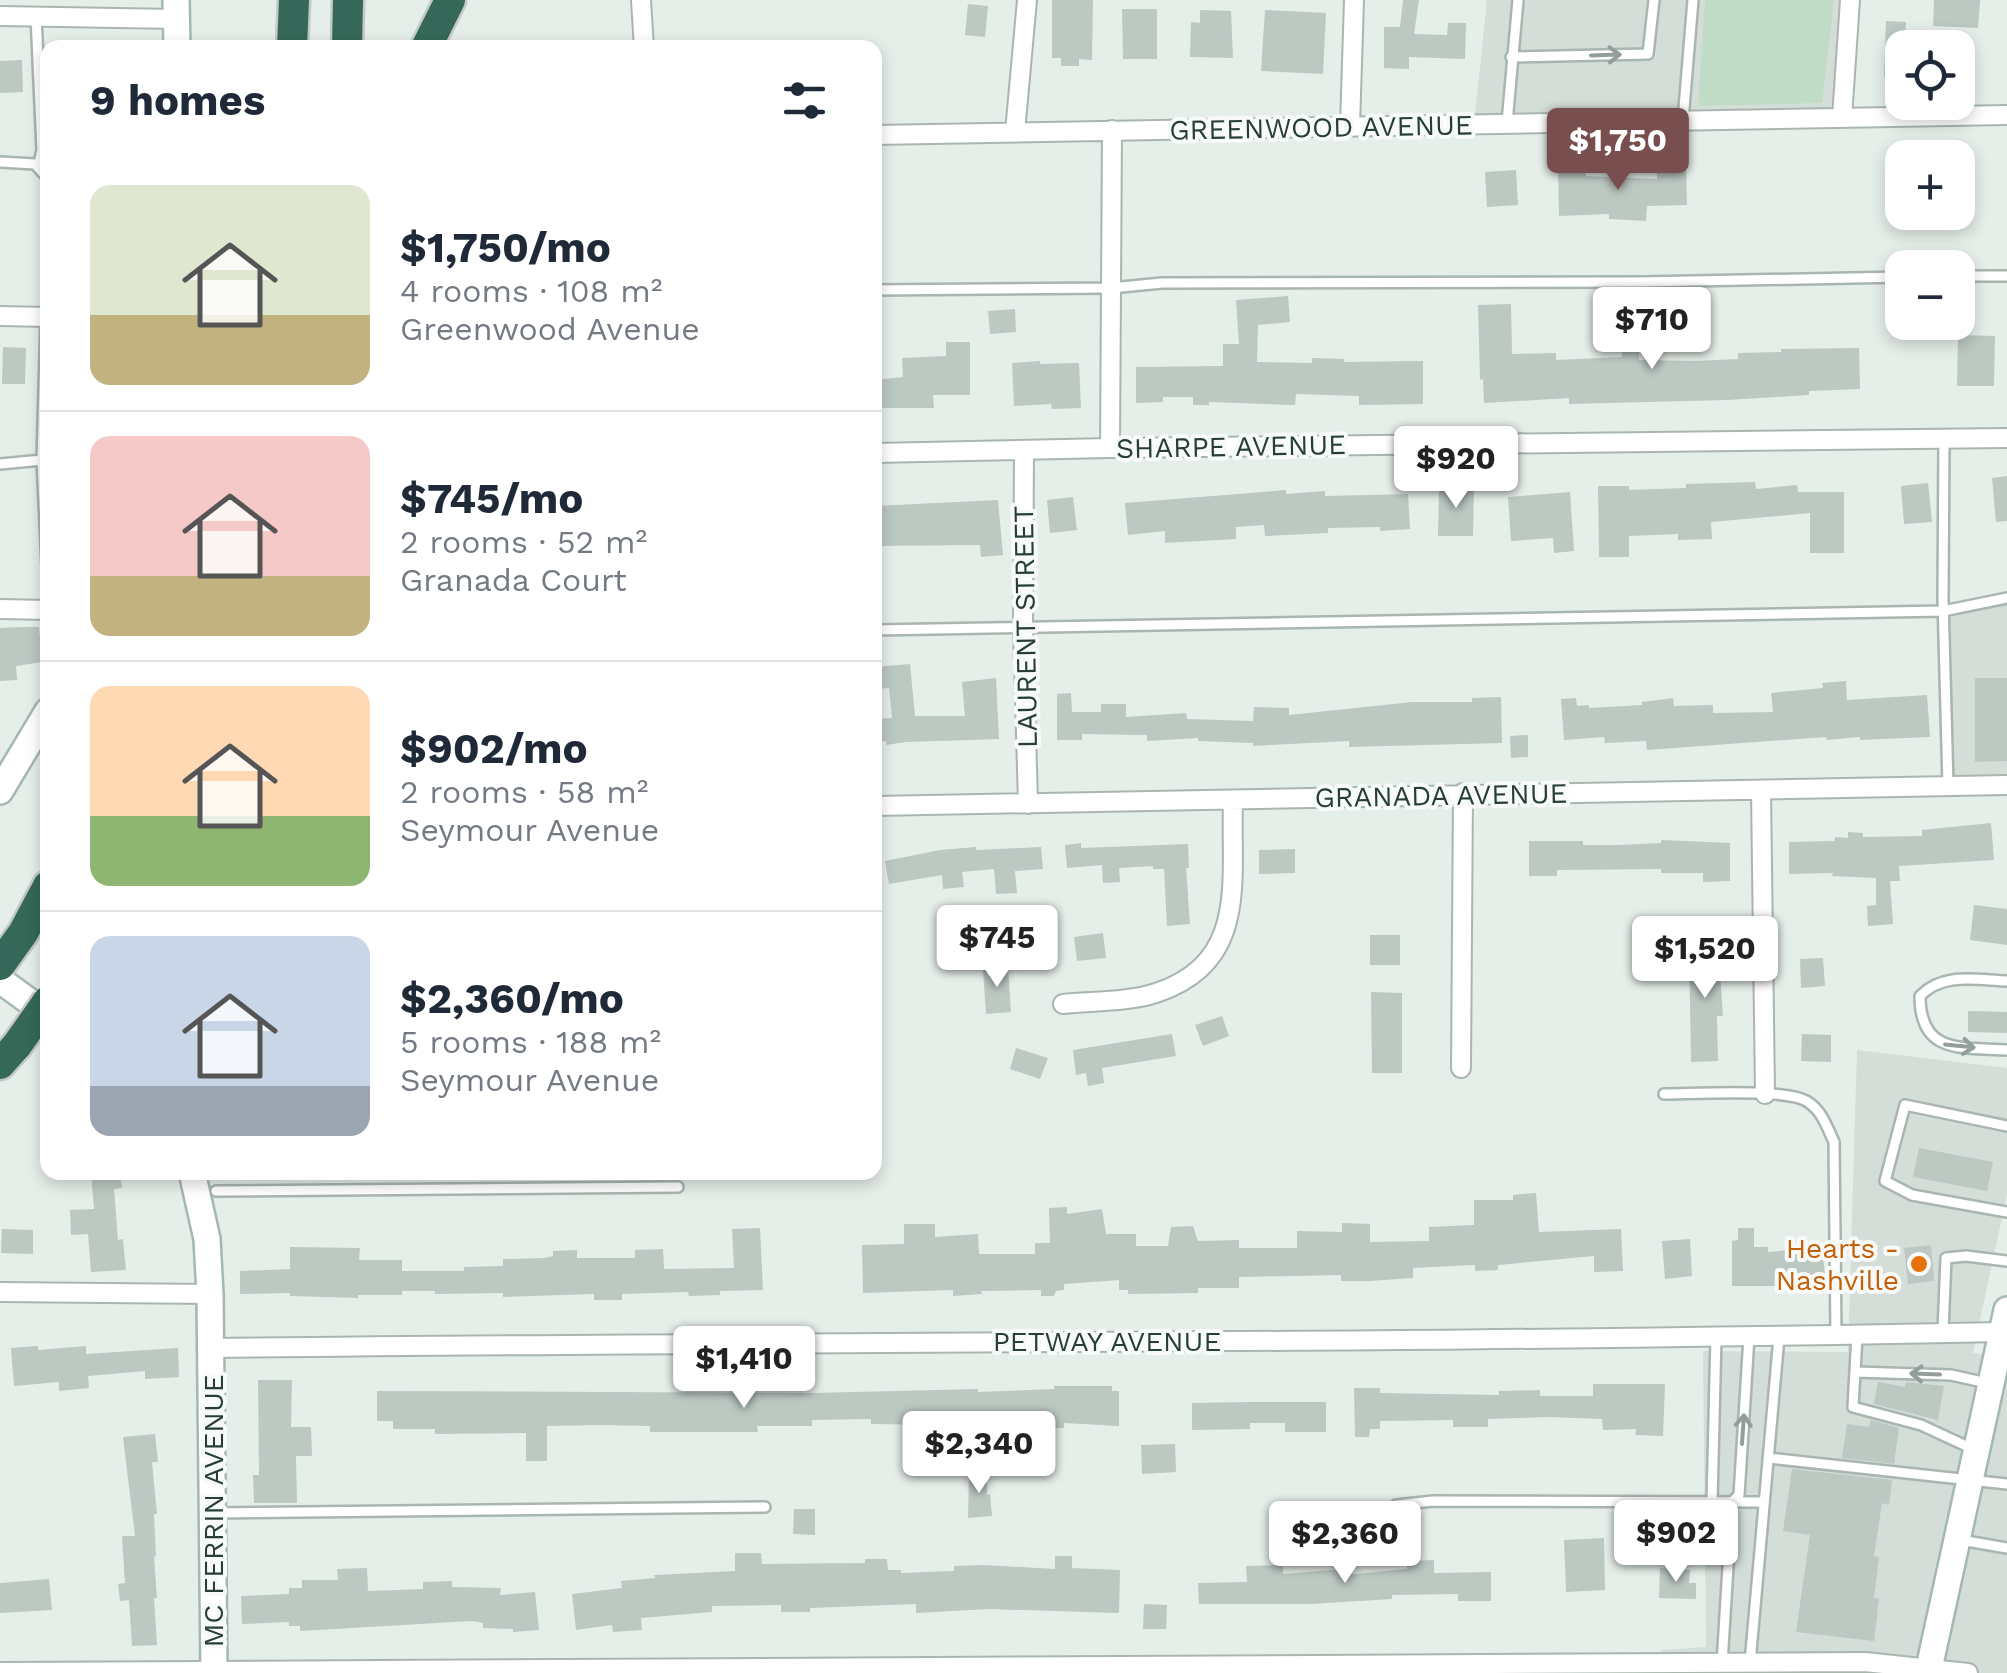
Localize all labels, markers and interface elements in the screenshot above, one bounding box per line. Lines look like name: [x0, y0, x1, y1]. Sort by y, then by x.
map controls: [1885, 30, 1975, 340]
button: locate: [1885, 30, 1975, 120]
one-way arrow: [1590, 45, 1622, 64]
icon: filters: [777, 73, 832, 128]
text: 9 homes: [90, 76, 265, 125]
street label: GREENWOOD AVENUE: [1169, 108, 1473, 147]
pin: $1,750: [1537, 108, 1699, 193]
text: $1,750: [1569, 121, 1667, 159]
button: +: [1885, 140, 1975, 230]
text: $1,750/mo: [400, 223, 611, 272]
icon: home: [170, 225, 290, 345]
button: −: [1885, 250, 1975, 340]
text: 4 rooms · 108 m²: [400, 272, 662, 310]
pin: $710: [1593, 287, 1711, 372]
text: $710: [1615, 300, 1689, 338]
text: Greenwood Avenue: [400, 310, 700, 348]
pin: $920: [1397, 426, 1515, 511]
street label: SHARPE AVENUE: [1116, 428, 1346, 465]
text: $920: [1416, 439, 1496, 477]
text: $745/mo: [400, 474, 583, 523]
icon: home: [170, 476, 290, 596]
street label: LAURENT STREET: [1007, 505, 1044, 748]
text: 2 rooms · 52 m²: [400, 523, 647, 561]
text: Granada Court: [400, 561, 627, 599]
text: $902/mo: [400, 724, 588, 773]
icon: home: [170, 726, 290, 846]
text: 2 rooms · 58 m²: [400, 773, 648, 811]
street label: GRANADA AVENUE: [1314, 777, 1568, 814]
text: Seymour Avenue: [400, 811, 659, 849]
pin: $745: [938, 905, 1056, 990]
pin: $1,520: [1624, 916, 1786, 1001]
text: $745: [959, 918, 1035, 956]
text: $1,520: [1654, 929, 1756, 967]
text: $2,360/mo: [400, 974, 624, 1023]
icon: home: [170, 976, 290, 1096]
text: 5 rooms · 188 m²: [400, 1023, 661, 1061]
one-way arrow: [1943, 1037, 1975, 1056]
text: Seymour Avenue: [400, 1061, 659, 1099]
place label: Hearts - Nashville: [1776, 1232, 1899, 1297]
marker: Hearts - Nashville: [1908, 1253, 1930, 1275]
street label: PETWAY AVENUE: [993, 1325, 1221, 1358]
pin: $1,410: [663, 1326, 825, 1411]
text: $1,410: [695, 1339, 793, 1377]
one-way arrow: [1909, 1365, 1941, 1384]
street label: MC FERRIN AVENUE: [197, 1374, 230, 1648]
pin: $2,340: [898, 1411, 1060, 1496]
one-way arrow: [1734, 1414, 1753, 1446]
text: $2,340: [924, 1424, 1034, 1462]
pin: $902: [1617, 1500, 1735, 1585]
pin: $2,360: [1264, 1501, 1426, 1586]
text: $902: [1636, 1513, 1716, 1551]
text: $2,360: [1291, 1514, 1399, 1552]

